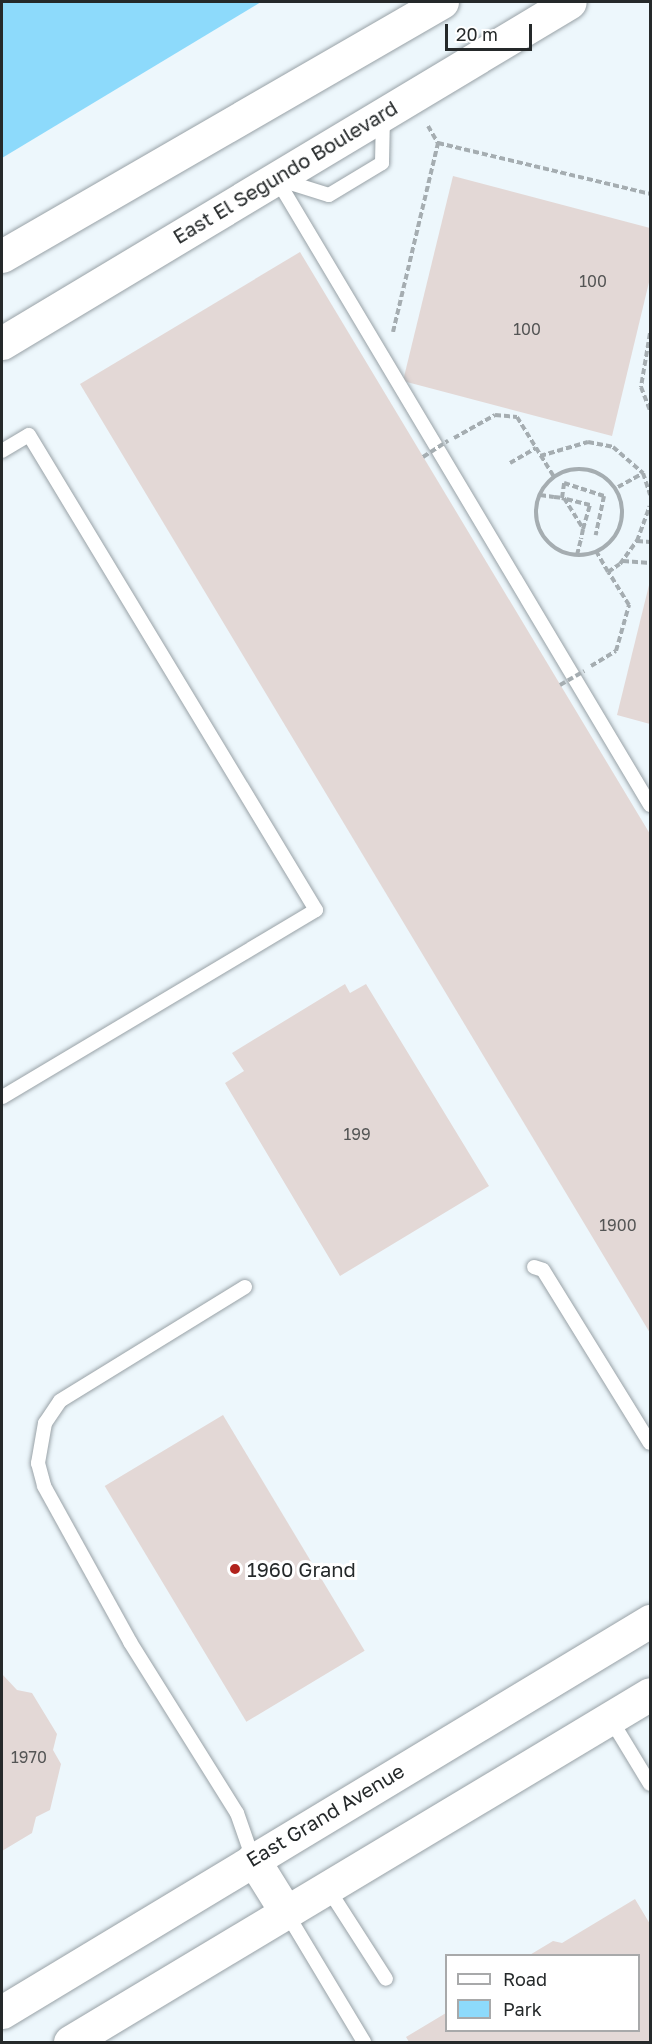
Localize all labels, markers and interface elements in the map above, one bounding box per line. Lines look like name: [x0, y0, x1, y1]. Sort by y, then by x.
scale bar: [448, 12, 535, 50]
text: 20 m: [456, 23, 498, 45]
street label: East El Segundo Boulevard: [168, 95, 402, 249]
house number: 100: [579, 271, 607, 291]
house number: 100: [513, 319, 541, 339]
house number: 199: [343, 1124, 371, 1144]
house number: 1900: [599, 1215, 637, 1235]
place label: 1960 Grand: [247, 1557, 356, 1581]
marker: 1960 Grand: [228, 1562, 242, 1576]
house number: 1970: [11, 1747, 47, 1767]
street label: East Grand Avenue: [242, 1758, 408, 1872]
legend: [445, 1954, 640, 2032]
text: Road: [503, 1968, 547, 1990]
text: Park: [503, 1998, 542, 2020]

